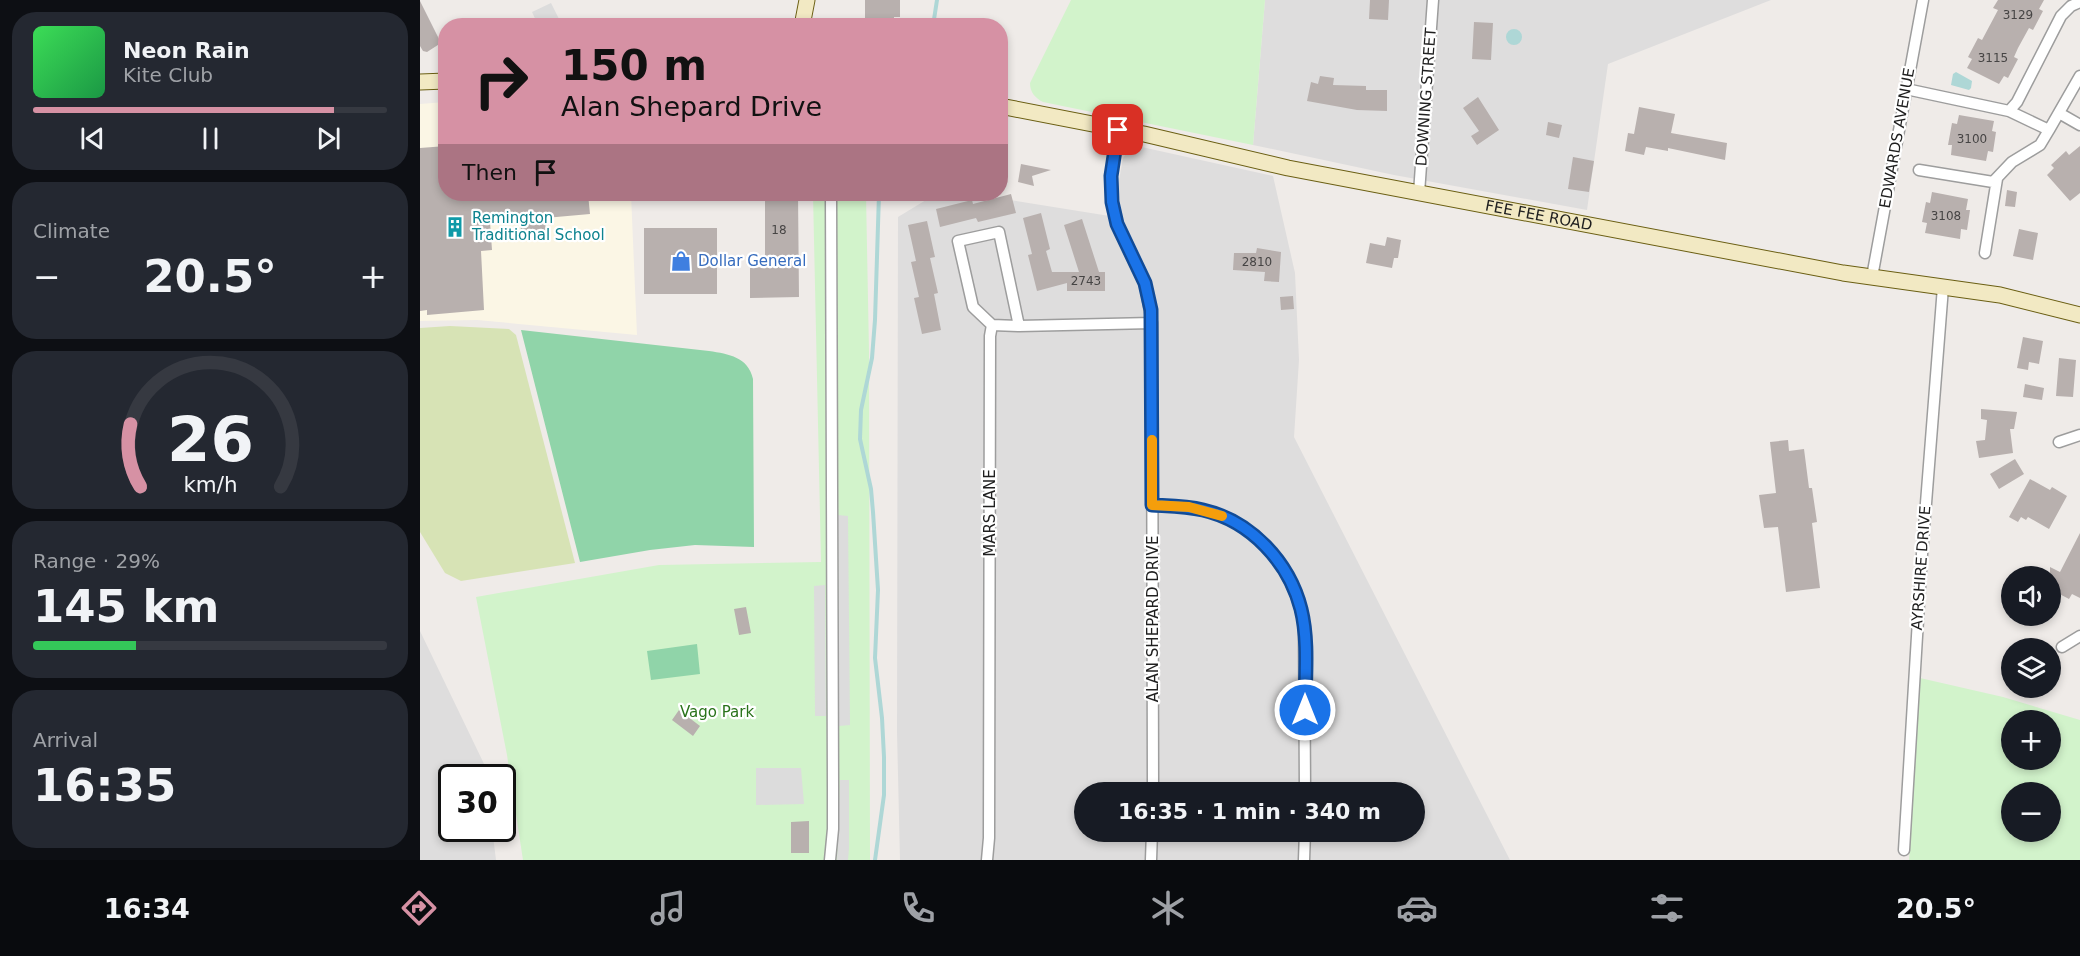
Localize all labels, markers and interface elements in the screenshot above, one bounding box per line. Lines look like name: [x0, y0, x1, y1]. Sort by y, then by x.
house number: 3129: [2003, 8, 2033, 22]
street label: DOWNING STREET: [1412, 26, 1440, 167]
text: Neon Rain: [123, 38, 250, 63]
text: 150 m: [561, 41, 707, 90]
icon: right: [462, 42, 540, 120]
house number: 3115: [1978, 51, 2008, 65]
text: Kite Club: [123, 63, 213, 87]
street label: EDWARDS AVENUE: [1876, 66, 1918, 210]
text: Alan Shepard Drive: [561, 91, 822, 122]
pin: [1092, 104, 1143, 155]
icon: arrive: [1101, 113, 1134, 146]
icon: previous: [76, 122, 109, 155]
icon: pause: [194, 122, 227, 155]
icon: next: [312, 122, 345, 155]
house number: 3100: [1957, 132, 1987, 146]
icon: arrive: [529, 156, 562, 189]
text: Then: [462, 160, 517, 185]
street label: FEE FEE ROAD: [1484, 197, 1594, 234]
place label: Remington Traditional School: [471, 209, 605, 244]
house number: 3108: [1931, 209, 1961, 223]
building icon: Remington Traditional School: [443, 215, 467, 239]
text: Climate: [33, 219, 110, 243]
house number: 18: [771, 223, 787, 237]
shop icon: Dollar General: [669, 249, 693, 273]
text: 20.5°: [143, 250, 277, 303]
place label: Dollar General: [698, 252, 806, 270]
house number: 2810: [1242, 255, 1272, 269]
text: −: [33, 257, 61, 296]
text: +: [359, 257, 387, 296]
house number: 2743: [1071, 274, 1101, 288]
text: 26: [167, 403, 253, 476]
street label: MARS LANE: [981, 469, 999, 557]
text: km/h: [183, 472, 237, 497]
street label: AYRSHIRE DRIVE: [1908, 505, 1934, 631]
street label: ALAN SHEPARD DRIVE: [1144, 536, 1162, 702]
text: Range · 29%: [33, 549, 160, 573]
map controls: [2001, 566, 2061, 842]
button: sound: [2001, 566, 2061, 626]
text: 145 km: [33, 580, 219, 633]
button: layers: [2001, 638, 2061, 698]
position arrow: [1273, 678, 1337, 742]
park label: Vago Park: [680, 703, 754, 721]
button: +: [2001, 710, 2061, 770]
text: Arrival: [33, 728, 98, 752]
text: 16:35: [33, 759, 176, 812]
speed limit sign: 30: [438, 764, 516, 842]
button: −: [2001, 782, 2061, 842]
text: 16:35 · 1 min · 340 m: [1118, 799, 1381, 824]
icon: directions: [398, 887, 440, 929]
icon: music: [647, 887, 689, 929]
icon: phone: [897, 887, 939, 929]
icon: climate: [1147, 887, 1189, 929]
icon: car: [1396, 887, 1438, 929]
icon: filters: [1646, 887, 1688, 929]
text: 16:34: [104, 893, 190, 924]
text: 20.5°: [1896, 893, 1976, 924]

